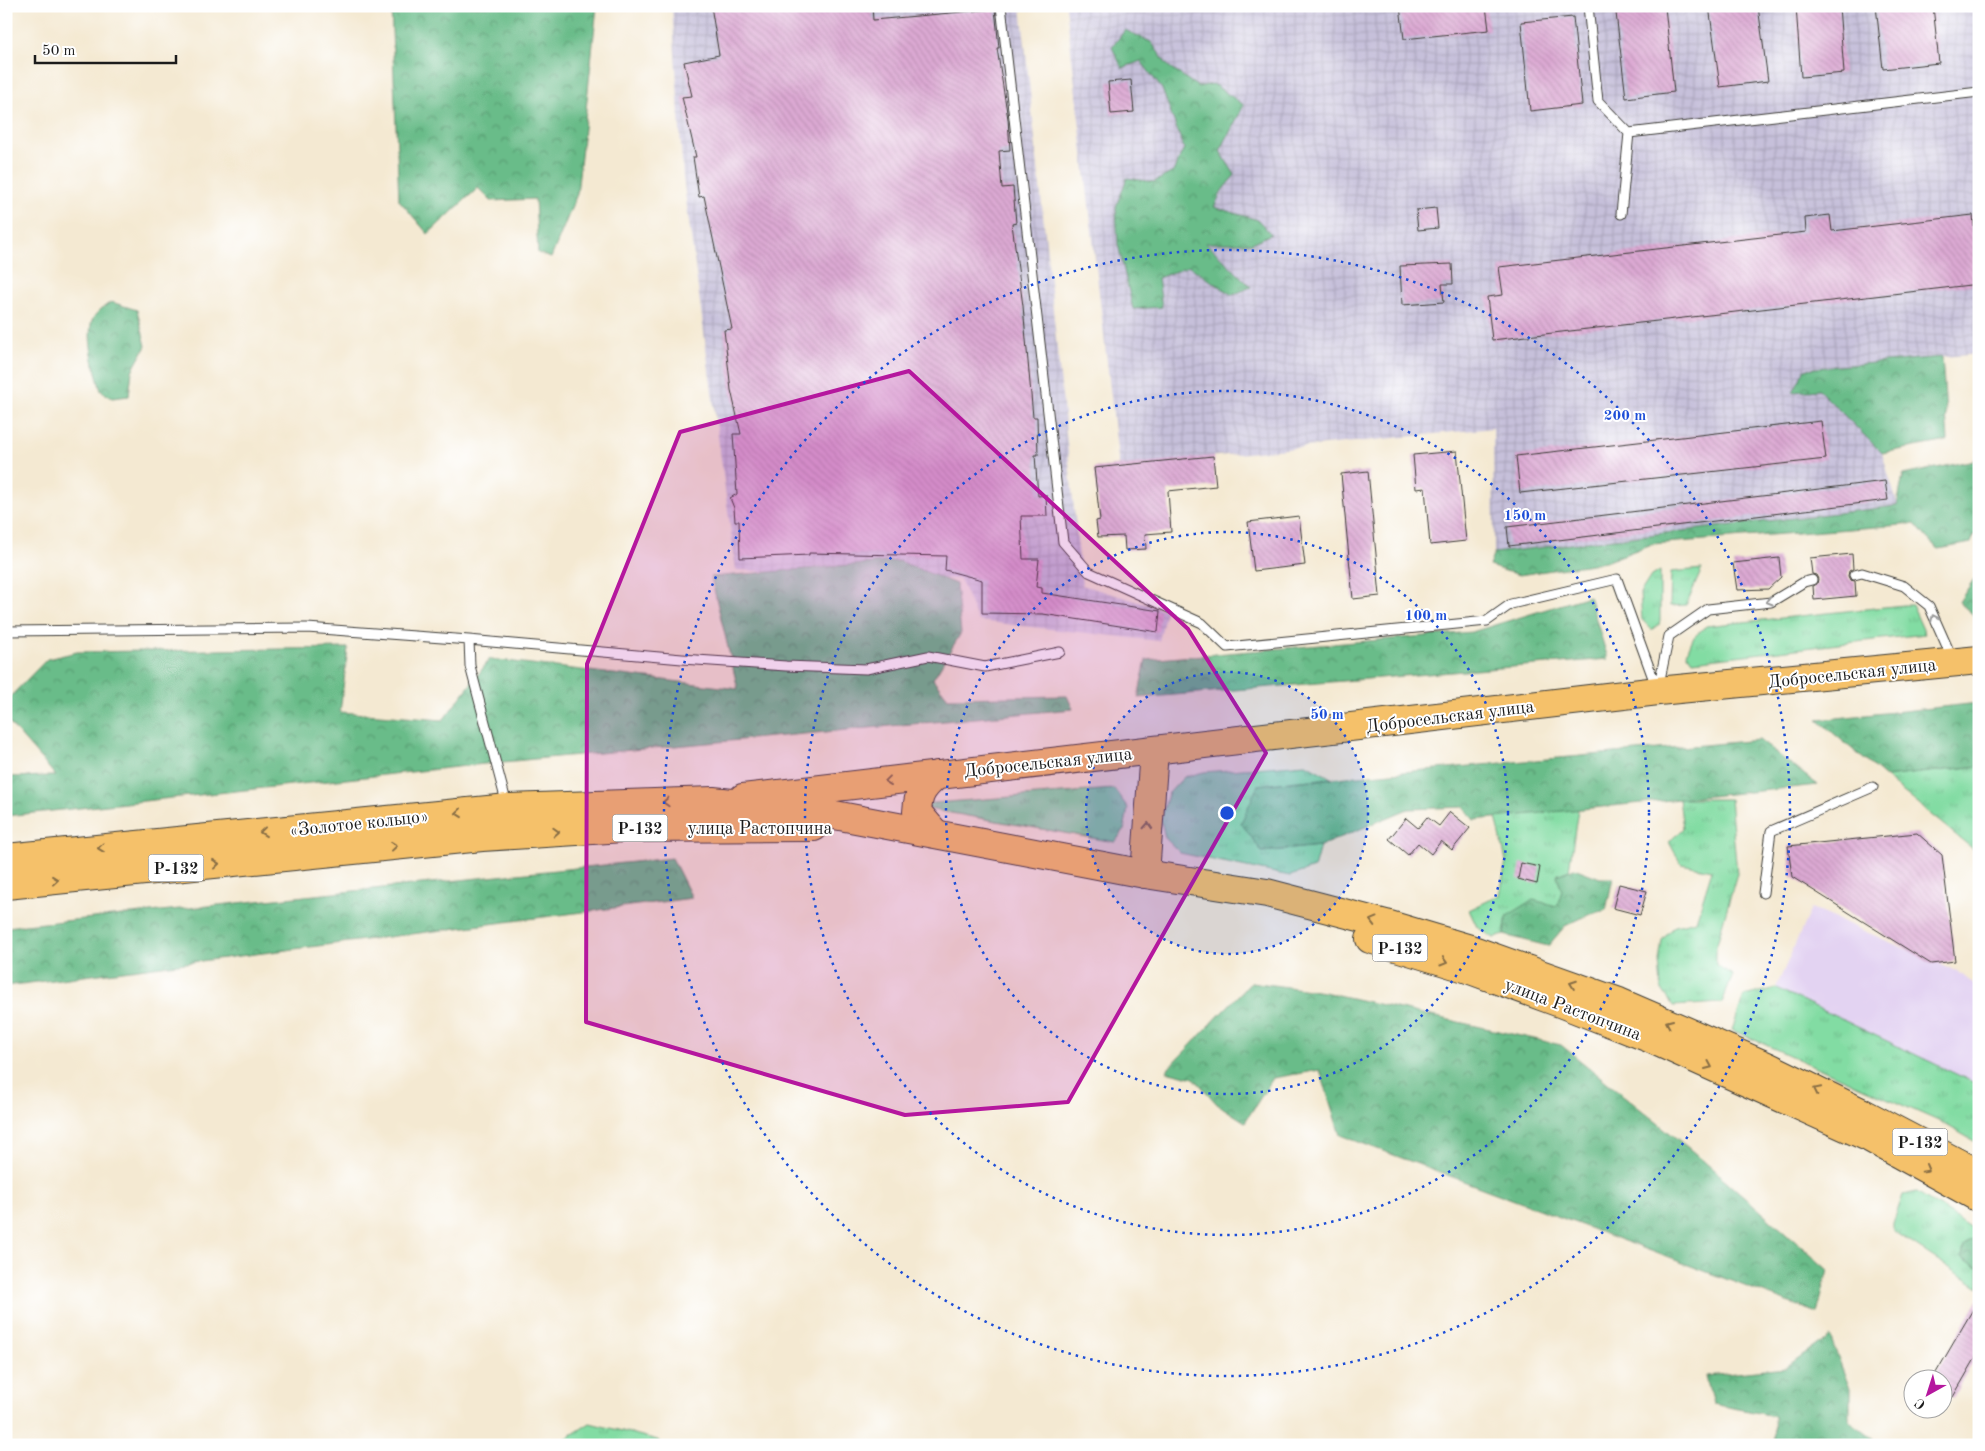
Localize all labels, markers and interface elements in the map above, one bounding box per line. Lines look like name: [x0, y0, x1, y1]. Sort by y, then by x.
scale bar: [35, 32, 176, 64]
text: 50 m: [42, 44, 76, 59]
text: 200 m: [1604, 409, 1646, 424]
text: 150 m: [1504, 509, 1546, 524]
one-way arrow: [1765, 595, 1774, 605]
text: 100 m: [1405, 609, 1447, 624]
one-way arrow: [1930, 614, 1940, 623]
street label: Добросельская улица: [1767, 656, 1937, 692]
street label: Добросельская улица: [1365, 698, 1535, 736]
text: 50 m: [1310, 708, 1344, 723]
street label: Добросельская улица: [963, 745, 1133, 781]
one-way arrow: [884, 775, 892, 786]
one-way arrow: [662, 797, 670, 808]
centre of rings: [1218, 804, 1236, 822]
one-way arrow: [455, 807, 463, 818]
street label: «Золотое кольцо»: [289, 808, 429, 840]
road number: Р-132: [612, 814, 668, 841]
street label: улица Растопчина: [688, 820, 833, 838]
one-way arrow: [1142, 821, 1153, 829]
one-way arrow: [258, 826, 266, 837]
one-way arrow: [552, 827, 560, 838]
one-way arrow: [390, 840, 398, 851]
one-way arrow: [97, 843, 105, 854]
road number: Р-132: [148, 854, 204, 881]
one-way arrow: [213, 859, 221, 870]
one-way arrow: [51, 875, 59, 886]
one-way arrow: [1370, 916, 1378, 926]
road number: Р-132: [1372, 934, 1428, 961]
one-way arrow: [1439, 956, 1448, 966]
street label: улица Растопчина: [1502, 976, 1644, 1044]
one-way arrow: [1570, 980, 1578, 990]
one-way arrow: [1665, 1019, 1674, 1030]
one-way arrow: [1704, 1059, 1713, 1070]
one-way arrow: [1813, 1086, 1822, 1097]
road number: Р-132: [1892, 1128, 1948, 1156]
one-way arrow: [1921, 1163, 1930, 1173]
north arrow: [1902, 1368, 1952, 1418]
text: С: [1912, 1395, 1928, 1412]

